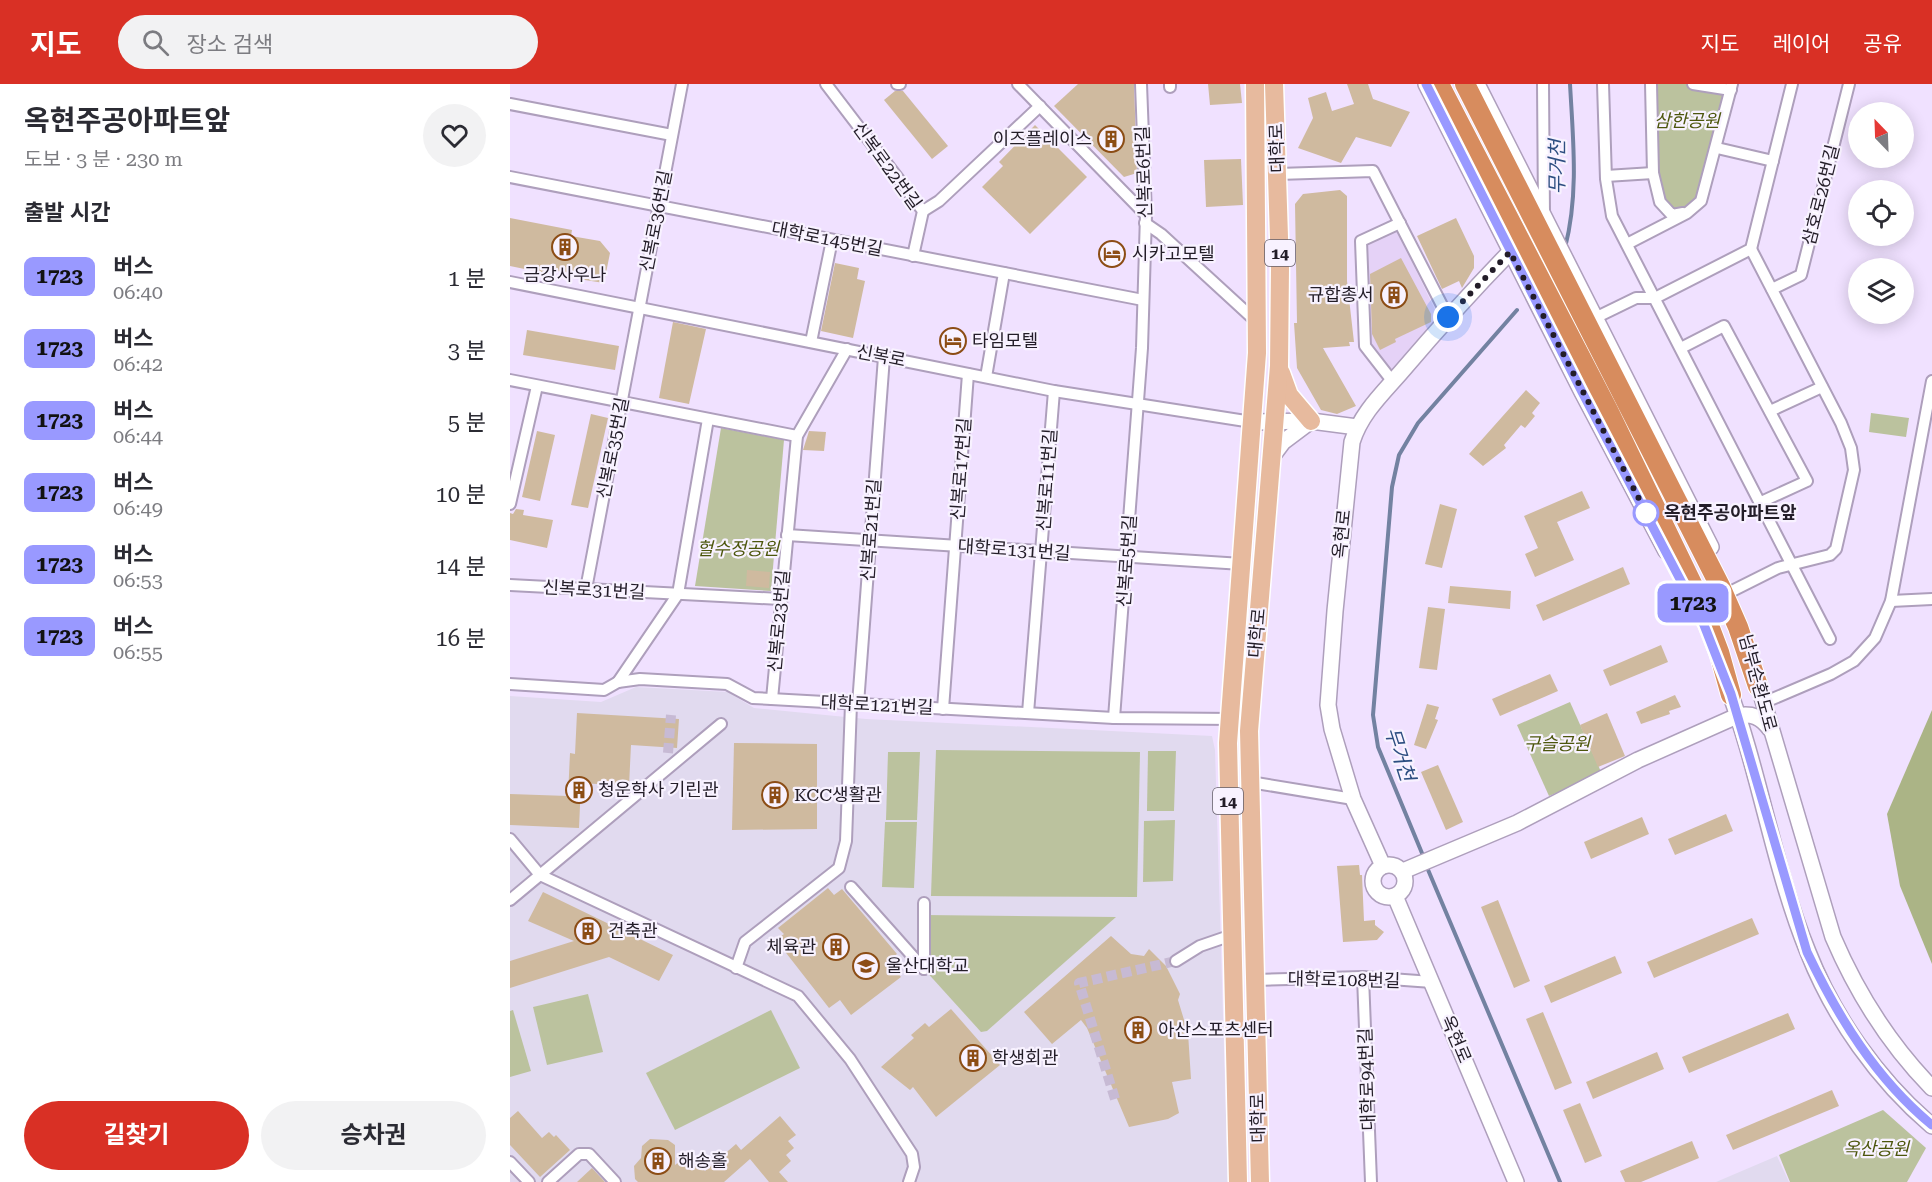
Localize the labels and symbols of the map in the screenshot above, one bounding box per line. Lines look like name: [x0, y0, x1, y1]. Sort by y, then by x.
north arrow: [1848, 102, 1914, 168]
park label: 삼한공원: [1654, 110, 1722, 131]
street label: 신복로22번길: [849, 118, 926, 214]
street label: 대학로: [1265, 123, 1288, 173]
building icon: 이즈플레이스: [1096, 124, 1126, 154]
street label: 신복로6번길: [1131, 125, 1156, 219]
place label: 이즈플레이스: [993, 128, 1092, 149]
water label: 무거천: [1545, 137, 1569, 195]
street label: 삼호로26번길: [1798, 142, 1843, 247]
street label: 신복로36번길: [635, 168, 676, 273]
street label: 대학로145번길: [770, 217, 885, 260]
building icon: 금강사우나: [550, 232, 580, 262]
hotel icon: 시카고모텔: [1097, 239, 1127, 269]
road number: 14: [1265, 240, 1295, 266]
place label: 시카고모텔: [1132, 243, 1215, 264]
place label: 금강사우나: [524, 264, 606, 285]
building icon: 규합총서: [1379, 280, 1409, 310]
place label: 규합총서: [1308, 284, 1374, 305]
your location: [1433, 302, 1463, 332]
hotel icon: 타임모텔: [938, 326, 968, 356]
place label: 타임모텔: [972, 330, 1038, 351]
street label: 신복로: [855, 340, 907, 371]
street label: 신복로35번길: [592, 395, 633, 500]
street label: 신복로17번길: [946, 417, 975, 521]
street label: 신복로11번길: [1032, 428, 1061, 532]
street label: 신복로21번길: [856, 478, 885, 582]
marker: 옥현주공아파트앞: [1633, 500, 1659, 526]
place label: 옥현주공아파트앞: [1664, 502, 1797, 523]
street label: 옥현로: [1328, 508, 1355, 560]
street label: 신복로5번길: [1113, 514, 1140, 608]
street label: 대학로131번길: [957, 535, 1071, 564]
park label: 헐수정공원: [697, 538, 781, 559]
street label: 신복로23번길: [764, 569, 793, 673]
street label: 신복로31번길: [542, 576, 646, 603]
line badge: 1723: [1651, 584, 1735, 622]
street label: 대학로: [1244, 607, 1269, 659]
street label: 남부순환도로: [1735, 632, 1781, 734]
street label: 대학로121번길: [820, 691, 934, 718]
water label: 무거천: [1380, 724, 1421, 786]
park label: 구슬공원: [1524, 733, 1592, 754]
building icon: 청운학사 기린관: [564, 775, 594, 805]
place label: 청운학사 기린관: [598, 779, 719, 800]
building icon: KCC생활관: [760, 780, 790, 810]
place label: KCC생활관: [794, 784, 882, 805]
road number: 14: [1213, 788, 1243, 814]
building icon: 건축관: [573, 916, 603, 946]
place label: 건축관: [608, 920, 658, 941]
building icon: 체육관: [821, 932, 851, 962]
place label: 체육관: [766, 936, 816, 957]
school or university icon: 울산대학교: [851, 951, 881, 981]
place label: 울산대학교: [886, 955, 969, 976]
street label: 대학로108번길: [1287, 968, 1401, 991]
street label: 옥현로: [1437, 1012, 1476, 1066]
building icon: 아산스포츠센터: [1123, 1015, 1153, 1045]
place label: 아산스포츠센터: [1158, 1019, 1274, 1040]
street label: 대학로94번길: [1354, 1027, 1379, 1131]
building icon: 학생회관: [958, 1043, 988, 1073]
place label: 학생회관: [992, 1047, 1059, 1068]
street label: 대학로: [1247, 1093, 1268, 1143]
park label: 옥산공원: [1843, 1138, 1911, 1159]
building icon: 해송홀: [643, 1146, 673, 1176]
place label: 해송홀: [678, 1150, 728, 1171]

